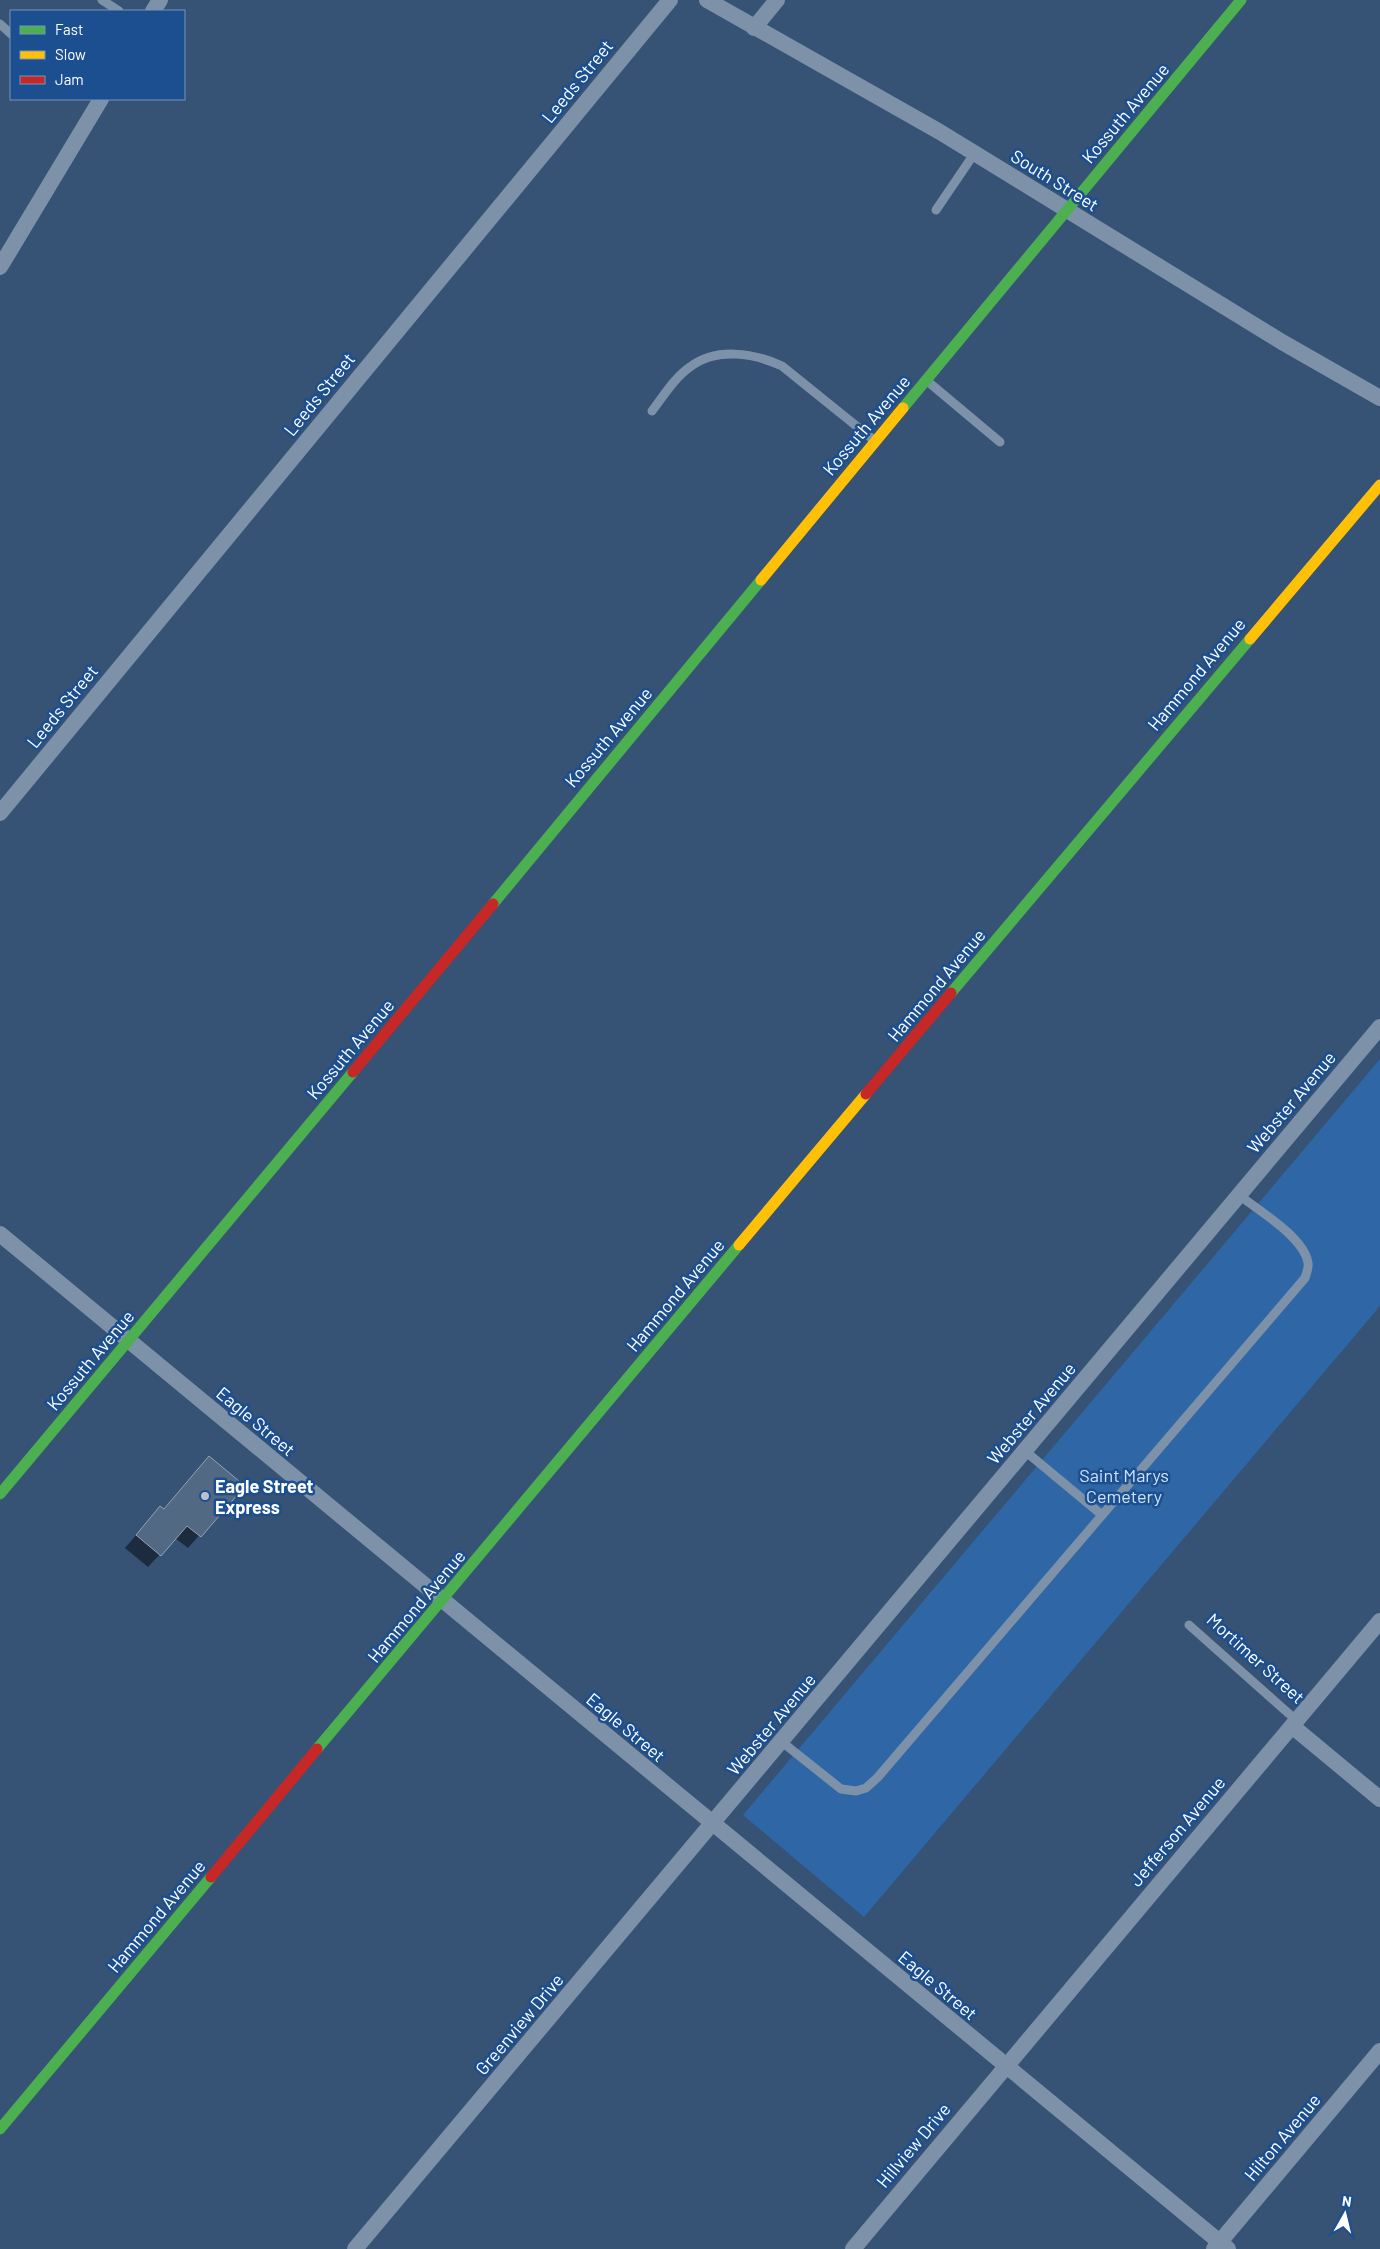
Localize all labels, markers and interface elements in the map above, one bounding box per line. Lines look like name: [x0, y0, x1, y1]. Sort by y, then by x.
legend: [10, 10, 185, 100]
text: Fast: [55, 20, 83, 38]
street label: Leeds Street: [537, 35, 617, 127]
text: Slow: [55, 45, 86, 63]
street label: Kossuth Avenue: [1077, 58, 1173, 168]
text: Jam: [55, 70, 84, 88]
street label: South Street: [1007, 144, 1103, 216]
street label: Leeds Street: [279, 348, 359, 440]
street label: Kossuth Avenue: [818, 370, 914, 480]
street label: Hammond Avenue: [1142, 613, 1250, 735]
street label: Leeds Street: [22, 660, 102, 752]
street label: Kossuth Avenue: [560, 682, 656, 792]
street label: Hammond Avenue: [882, 924, 990, 1046]
street label: Kossuth Avenue: [302, 994, 398, 1104]
street label: Webster Avenue: [1242, 1047, 1340, 1157]
street label: Hammond Avenue: [621, 1234, 729, 1356]
street label: Kossuth Avenue: [42, 1305, 138, 1415]
street label: Webster Avenue: [982, 1358, 1080, 1468]
street label: Eagle Street: [212, 1382, 300, 1460]
park label: Saint Marys Cemetery: [1079, 1464, 1169, 1507]
place label: Eagle Street Express: [215, 1475, 313, 1518]
marker: Eagle Street Express: [199, 1490, 211, 1502]
street label: Hammond Avenue: [362, 1545, 470, 1667]
street label: Mortimer Street: [1202, 1608, 1310, 1708]
street label: Webster Avenue: [722, 1669, 820, 1779]
street label: Eagle Street: [582, 1688, 670, 1766]
street label: Jefferson Avenue: [1125, 1771, 1229, 1891]
street label: Hammond Avenue: [102, 1855, 210, 1977]
street label: Eagle Street: [894, 1946, 982, 2024]
street label: Greenview Drive: [470, 1969, 568, 2079]
street label: Hilton Avenue: [1239, 2089, 1325, 2185]
street label: Hillview Drive: [871, 2098, 955, 2192]
north arrow: [1320, 2189, 1370, 2239]
text: N: [1341, 2192, 1353, 2210]

